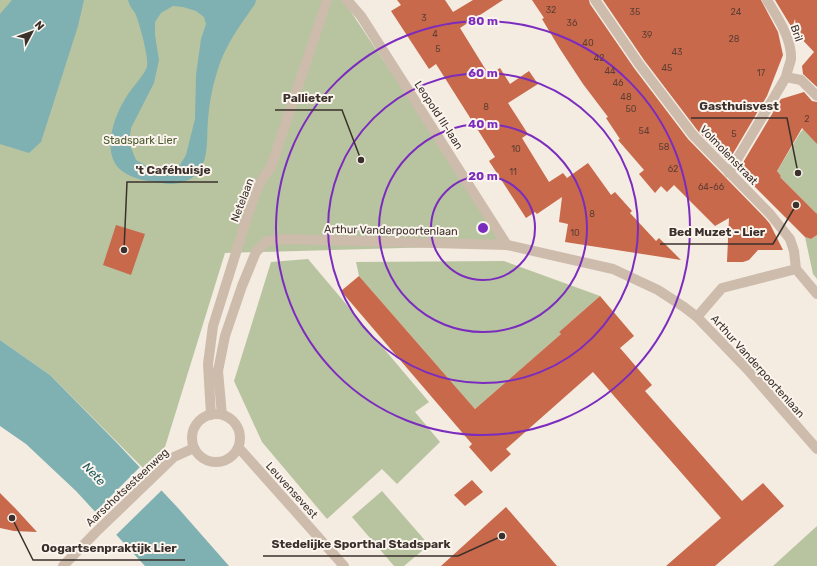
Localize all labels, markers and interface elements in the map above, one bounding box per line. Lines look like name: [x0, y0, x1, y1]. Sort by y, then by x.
house number: 32: [546, 5, 556, 15]
house number: 35: [630, 7, 640, 17]
house number: 24: [731, 7, 742, 17]
north arrow: [12, 12, 52, 52]
house number: 3: [421, 13, 427, 23]
text: 80 m: [468, 14, 498, 28]
house number: 36: [567, 18, 578, 28]
text: N: [32, 19, 47, 33]
street label: Bril: [788, 23, 805, 43]
house number: 4: [432, 29, 438, 39]
house number: 39: [642, 30, 652, 40]
house number: 28: [728, 34, 740, 44]
house number: 40: [582, 38, 594, 48]
house number: 5: [435, 44, 441, 54]
house number: 43: [672, 47, 683, 57]
house number: 42: [594, 53, 604, 63]
house number: 45: [662, 63, 672, 73]
text: 60 m: [468, 66, 498, 80]
house number: 44: [604, 66, 616, 76]
house number: 17: [757, 68, 766, 78]
house number: 46: [612, 78, 624, 88]
street label: Leopold III-laan: [412, 79, 466, 152]
callout: Pallieter: [275, 86, 342, 110]
text: Pallieter: [283, 91, 334, 105]
house number: 48: [620, 92, 632, 102]
callout: Gasthuisvest: [691, 94, 787, 118]
text: Gasthuisvest: [699, 99, 779, 113]
house number: 8: [483, 102, 489, 112]
house number: 50: [625, 104, 637, 114]
house number: 2: [804, 114, 810, 124]
text: 40 m: [468, 117, 498, 131]
street label: Volmolenstraat: [697, 123, 761, 188]
house number: 54: [639, 126, 650, 136]
house number: 5: [731, 129, 737, 139]
park label: Stadspark Lier: [103, 134, 178, 147]
house number: 58: [658, 142, 670, 152]
house number: 10: [511, 144, 521, 154]
callout: 't Caféhuisje: [127, 158, 218, 182]
text: 't Caféhuisje: [135, 163, 211, 177]
house number: 62: [668, 164, 678, 174]
house number: 11: [509, 167, 517, 177]
text: 20 m: [468, 169, 498, 183]
street label: Netelaan: [228, 177, 257, 224]
house number: 64-66: [698, 182, 725, 192]
house number: 8: [589, 209, 595, 219]
callout: Bed Muzet - Lier: [660, 220, 773, 244]
centre of rings: [476, 221, 490, 235]
street label: Arthur Vanderpoortenlaan: [324, 223, 458, 238]
text: Bed Muzet - Lier: [669, 225, 766, 239]
house number: 10: [570, 228, 580, 238]
street label: Arthur Vanderpoortenlaan: [708, 312, 807, 420]
street label: Aarschotsesteenweg: [83, 446, 171, 529]
water label: Nete: [80, 460, 108, 489]
street label: Leuvensevest: [263, 460, 321, 522]
callout: Stedelijke Sporthal Stadspark: [263, 532, 458, 556]
callout: Oogartsenpraktijk Lier: [33, 536, 185, 560]
text: Stedelijke Sporthal Stadspark: [271, 537, 451, 551]
text: Oogartsenpraktijk Lier: [41, 541, 177, 555]

